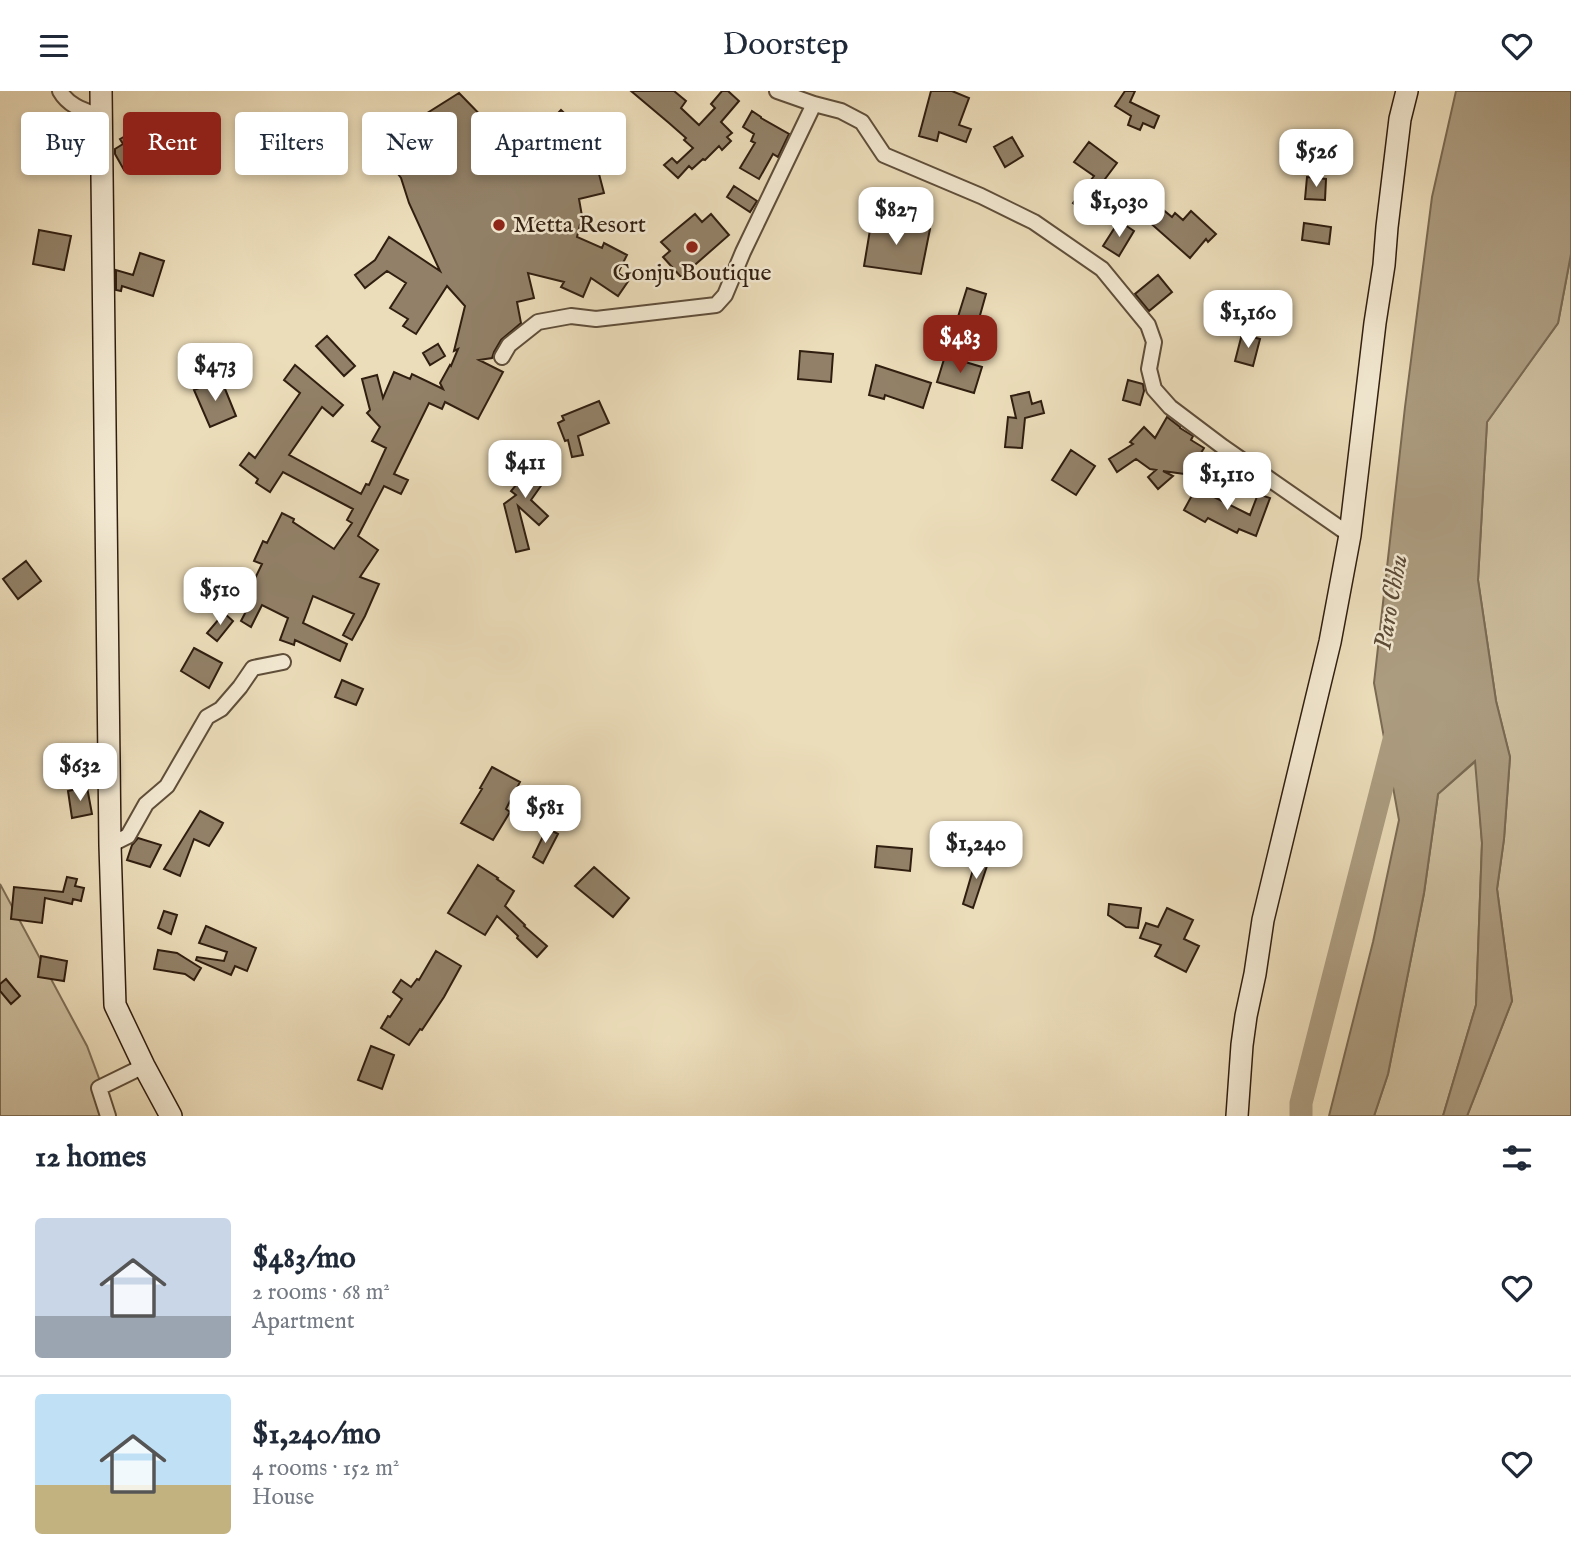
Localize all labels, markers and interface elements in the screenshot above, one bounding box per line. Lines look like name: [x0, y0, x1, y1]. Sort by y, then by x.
text: Doorstep: [722, 25, 849, 66]
icon: menu: [35, 27, 73, 65]
icon: heart: [1498, 27, 1536, 65]
chip: Buy: [21, 112, 109, 175]
chip: Rent: [123, 112, 221, 175]
chip: Filters: [235, 112, 348, 175]
chip: New: [362, 112, 457, 175]
chip: Apartment: [471, 112, 626, 175]
pin: $526: [1275, 129, 1357, 189]
text: $526: [1295, 137, 1337, 166]
pin: $1,030: [1062, 179, 1176, 239]
pin: $827: [855, 187, 937, 247]
text: $1,030: [1090, 187, 1148, 216]
text: $827: [874, 195, 918, 224]
place label: Metta Resort: [513, 210, 646, 241]
marker: Metta Resort: [491, 217, 507, 233]
marker: Gonju Boutique: [684, 239, 700, 255]
place label: Gonju Boutique: [612, 258, 772, 289]
pin: $1,160: [1191, 291, 1305, 350]
text: $1,160: [1220, 298, 1277, 327]
pin: $483: [919, 315, 1001, 375]
text: $483: [939, 323, 981, 352]
pin: $473: [174, 343, 256, 403]
text: $473: [194, 351, 236, 380]
pin: $411: [484, 441, 566, 500]
text: $411: [504, 448, 546, 477]
pin: $1,110: [1170, 453, 1284, 512]
text: $1,110: [1199, 460, 1255, 489]
water label: Paro Chhu: [1366, 552, 1416, 652]
pin: $510: [179, 567, 261, 627]
text: $510: [200, 575, 240, 604]
pin: $632: [39, 743, 121, 803]
text: $632: [59, 751, 101, 780]
pin: $581: [504, 785, 586, 845]
text: $581: [526, 793, 564, 822]
pin: $1,240: [919, 821, 1033, 881]
text: $1,240: [946, 829, 1006, 858]
text: 12 homes: [35, 1139, 146, 1177]
icon: filters: [1498, 1139, 1536, 1177]
text: $483/mo: [252, 1240, 356, 1278]
icon: home: [91, 1246, 175, 1330]
icon: heart: [1498, 1269, 1536, 1307]
text: 2 rooms · 68 m²: [252, 1278, 390, 1307]
text: Apartment: [252, 1307, 355, 1336]
text: $1,240/mo: [252, 1416, 381, 1454]
icon: home: [91, 1422, 175, 1506]
icon: heart: [1498, 1445, 1536, 1483]
text: 4 rooms · 152 m²: [252, 1454, 399, 1483]
text: House: [252, 1483, 314, 1512]

